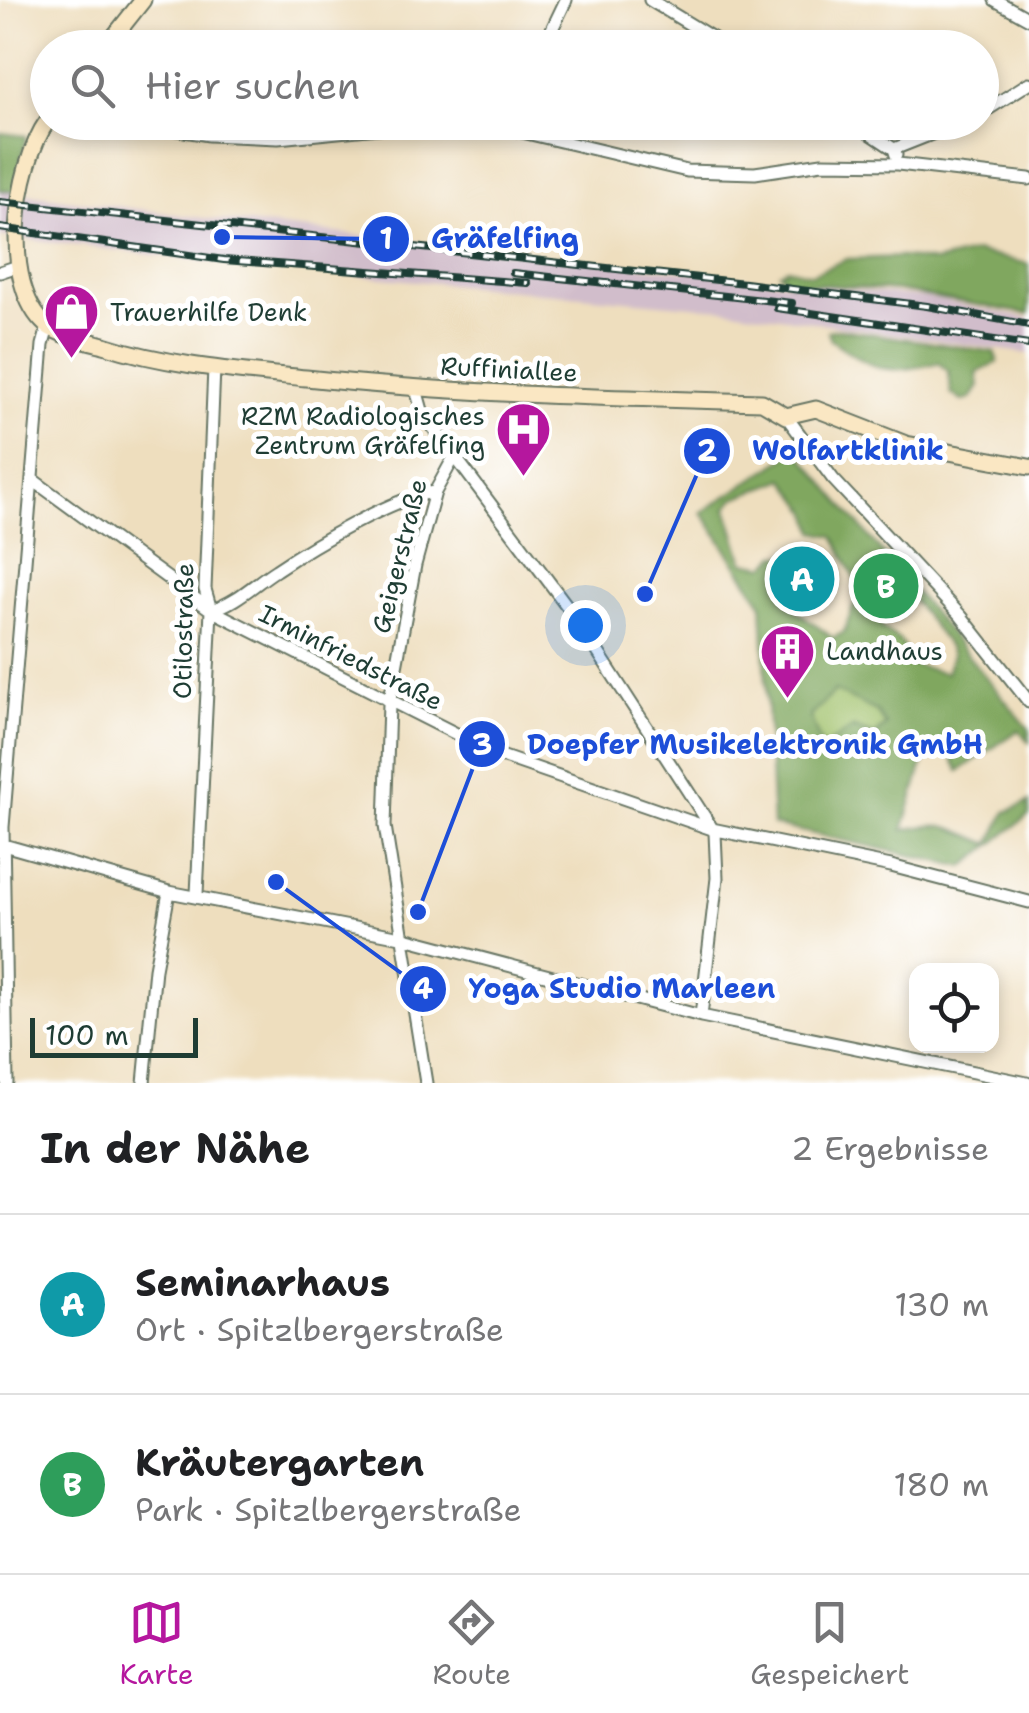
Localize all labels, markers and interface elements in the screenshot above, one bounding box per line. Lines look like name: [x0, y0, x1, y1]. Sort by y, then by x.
search box: [30, 30, 999, 140]
icon: search: [65, 58, 120, 113]
text: Hier suchen: [145, 60, 360, 111]
callout: Gräfelfing: [361, 210, 599, 268]
text: 1: [379, 218, 393, 259]
text: Gräfelfing: [431, 219, 579, 257]
shop icon: Trauerhilfe Denk: [41, 282, 101, 361]
place label: Trauerhilfe Denk: [110, 295, 307, 329]
street label: Ruffiniallee: [440, 348, 578, 390]
place label: RZM Radiologisches Zentrum Gräfelfing: [241, 399, 485, 462]
hospital icon: RZM Radiologisches Zentrum Gräfelfing: [494, 400, 554, 479]
callout: Wolfartklinik: [682, 422, 964, 480]
text: 2: [697, 430, 718, 471]
text: Wolfartklinik: [752, 431, 944, 469]
street label: Geigerstraße: [363, 475, 435, 637]
pin: A: [770, 542, 834, 616]
pin: B: [854, 548, 918, 624]
street label: Otilostraße: [165, 563, 201, 699]
street label: Irminfriedstraße: [253, 596, 449, 718]
your location: [560, 600, 611, 651]
building icon: Landhaus: [757, 621, 817, 700]
place label: Landhaus: [826, 634, 943, 668]
callout: Doepfer Musikelektronik GmbH: [457, 715, 1003, 773]
text: 3: [472, 724, 493, 765]
text: Doepfer Musikelektronik GmbH: [527, 725, 983, 763]
callout: Yoga Studio Marleen: [398, 960, 795, 1018]
map controls: [909, 963, 999, 1053]
button: locate: [909, 963, 999, 1053]
text: 4: [413, 968, 434, 1009]
text: Yoga Studio Marleen: [469, 969, 775, 1007]
scale bar: [30, 1013, 198, 1058]
text: 100 m: [45, 1016, 129, 1054]
text: In der Nähe: [40, 1120, 310, 1176]
text: 2 Ergebnisse: [791, 1127, 989, 1170]
text: Seminarhaus: [135, 1257, 390, 1308]
text: A: [60, 1283, 85, 1326]
text: 130 m: [894, 1283, 989, 1326]
text: Ort · Spitzlbergerstraße: [135, 1308, 504, 1351]
text: Kräutergarten: [135, 1437, 424, 1488]
text: B: [63, 1463, 82, 1506]
text: 180 m: [893, 1463, 989, 1506]
text: Park · Spitzlbergerstraße: [135, 1488, 522, 1531]
tab: Karte: [119, 1595, 193, 1693]
tab: Route: [432, 1595, 511, 1693]
tab: Gespeichert: [750, 1595, 910, 1693]

